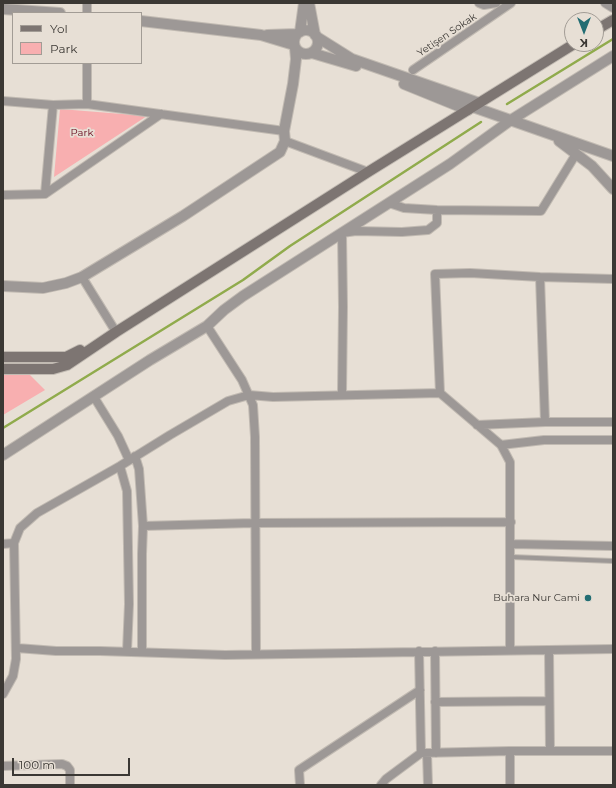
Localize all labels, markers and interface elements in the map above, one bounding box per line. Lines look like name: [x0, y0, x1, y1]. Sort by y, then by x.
street label: Yetişen Sokak: [415, 11, 479, 59]
legend: [12, 12, 142, 64]
north arrow: [564, 12, 604, 52]
text: Yol: [50, 21, 68, 36]
text: K: [580, 36, 588, 50]
text: Park: [50, 41, 77, 56]
park label: Park: [71, 127, 93, 139]
place label: Buhara Nur Cami: [493, 592, 580, 604]
marker: Buhara Nur Cami: [583, 593, 593, 603]
scale bar: [14, 750, 132, 776]
text: 100 m: [19, 757, 55, 772]

